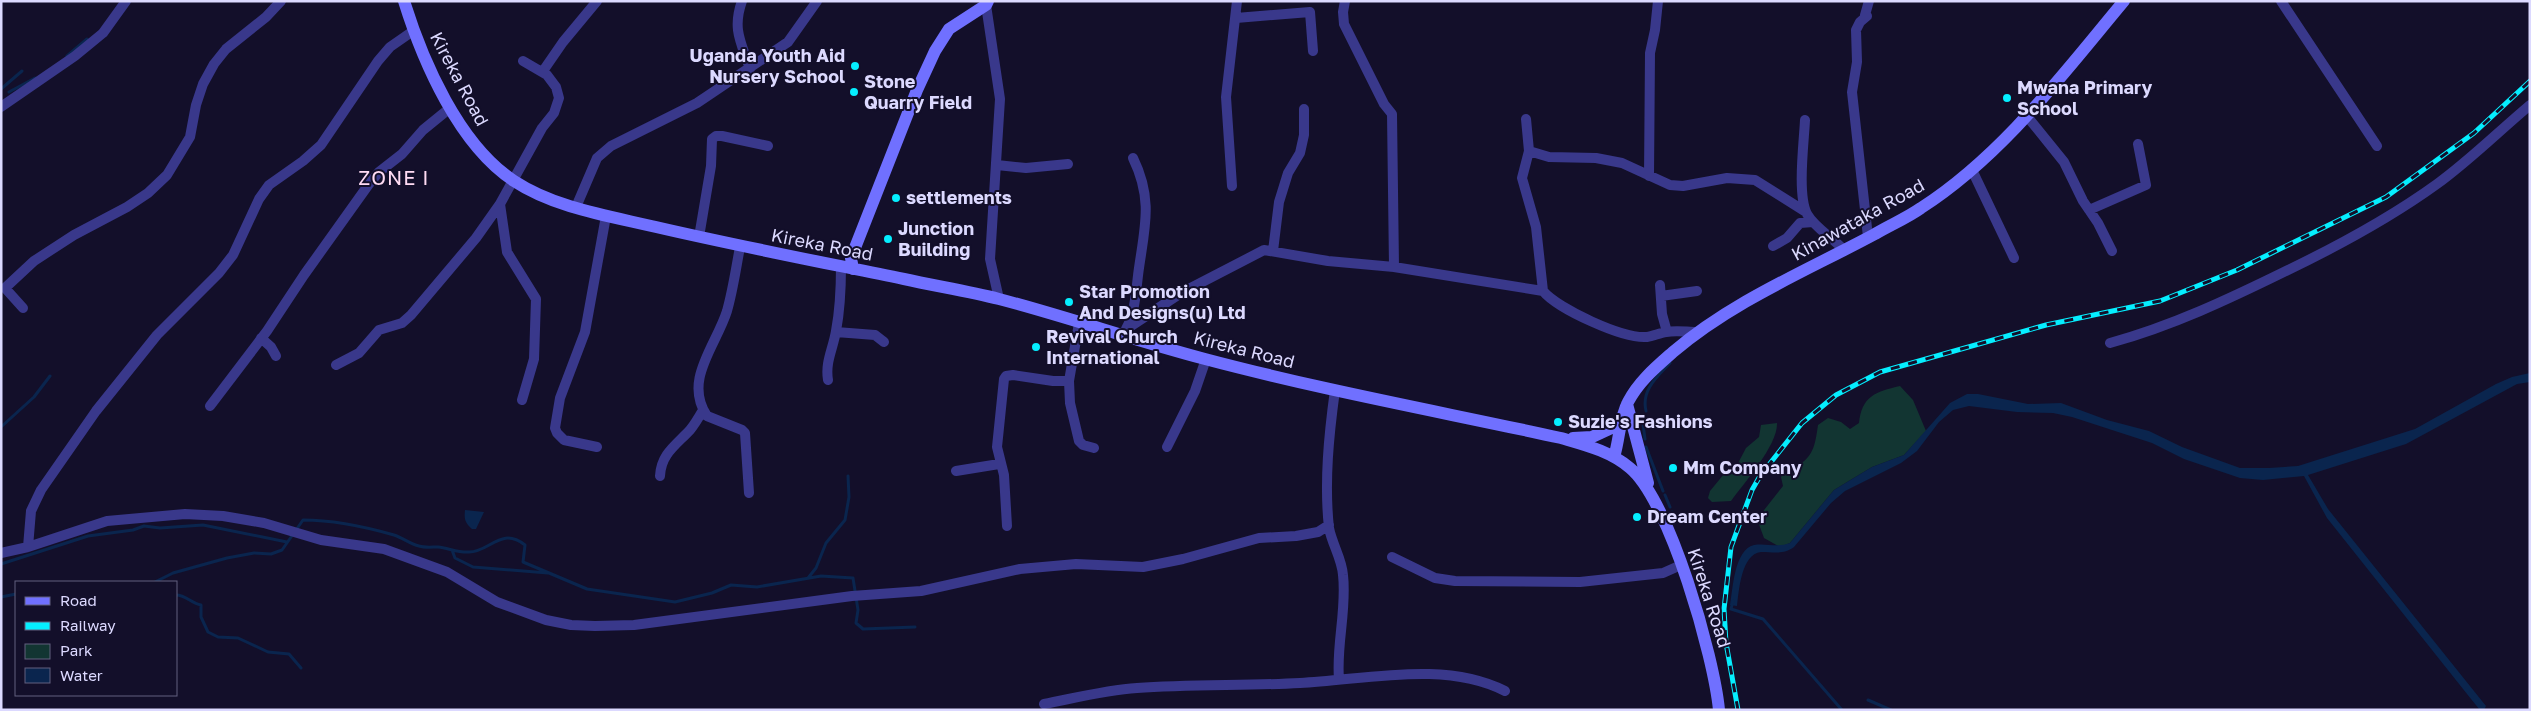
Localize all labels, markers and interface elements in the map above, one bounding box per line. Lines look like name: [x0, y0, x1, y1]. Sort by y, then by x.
street label: Kireka Road: [426, 28, 494, 129]
place label: Uganda Youth Aid Nursery School: [690, 44, 845, 87]
marker: Uganda Youth Aid Nursery School: [849, 60, 861, 72]
place label: Stone Quarry Field: [864, 70, 972, 113]
place label: Mwana Primary School: [2017, 76, 2152, 119]
marker: Stone Quarry Field: [848, 86, 860, 98]
marker: Mwana Primary School: [2001, 92, 2013, 104]
district label: ZONE I: [358, 165, 430, 189]
street label: Kinawataka Road: [1787, 173, 1928, 265]
place label: settlements: [906, 186, 1012, 208]
marker: settlements: [890, 192, 902, 204]
place label: Junction Building: [898, 217, 974, 260]
street label: Kireka Road: [769, 223, 875, 265]
marker: Junction Building: [882, 233, 894, 245]
place label: Star Promotion And Designs(u) Ltd: [1079, 280, 1246, 323]
marker: Star Promotion And Designs(u) Ltd: [1063, 296, 1075, 308]
place label: Revival Church International: [1046, 325, 1178, 368]
street label: Kireka Road: [1191, 326, 1297, 372]
marker: Revival Church International: [1030, 341, 1042, 353]
place label: Suzie's Fashions: [1568, 410, 1713, 432]
marker: Suzie's Fashions: [1552, 416, 1564, 428]
place label: Mm Company: [1683, 456, 1802, 478]
marker: Mm Company: [1667, 462, 1679, 474]
place label: Dream Center: [1647, 505, 1767, 527]
marker: Dream Center: [1631, 511, 1643, 523]
street label: Kireka Road: [1684, 545, 1736, 650]
legend: [15, 581, 178, 696]
text: Road: [60, 591, 97, 609]
text: Railway: [60, 616, 116, 634]
text: Park: [60, 641, 93, 659]
text: Water: [60, 666, 103, 684]

